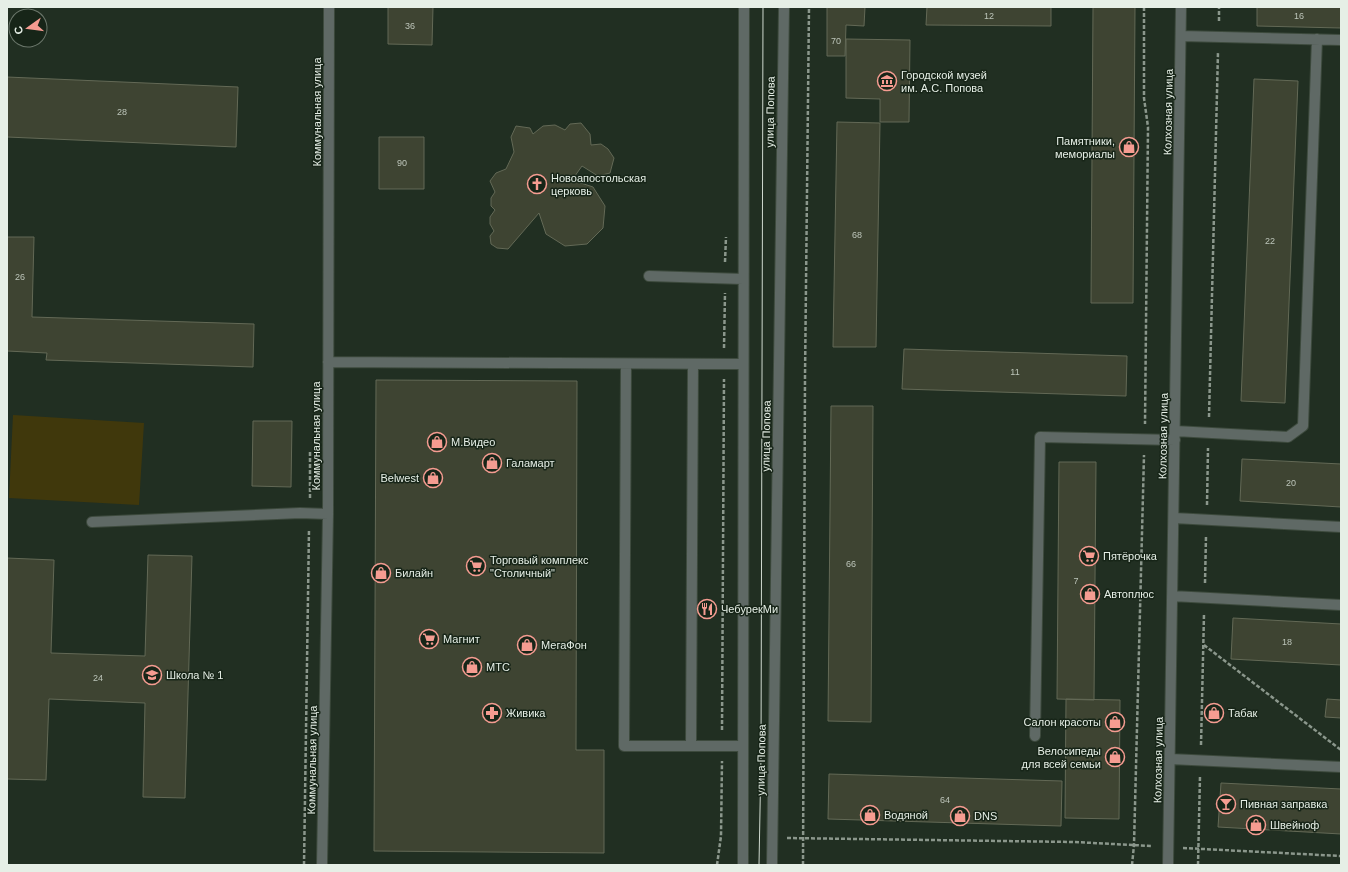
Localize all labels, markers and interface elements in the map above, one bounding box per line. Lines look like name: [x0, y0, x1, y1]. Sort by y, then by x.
north arrow: [8, 8, 48, 48]
house number: 12: [984, 11, 994, 21]
house number: 16: [1294, 11, 1304, 21]
house number: 36: [405, 21, 415, 31]
text: С: [12, 25, 25, 36]
house number: 70: [831, 36, 841, 46]
street label: Коммунальная улица: [311, 57, 323, 167]
street label: Колхозная улица: [1161, 68, 1175, 155]
place label: Городской музей им. А.С. Попова: [901, 69, 987, 94]
museum icon: Городской музей им. А.С. Попова: [876, 70, 898, 92]
street label: улица Попова: [763, 75, 777, 148]
house number: 28: [117, 107, 127, 117]
place label: Памятники, мемориалы: [1055, 135, 1115, 160]
shop icon: Памятники, мемориалы: [1118, 136, 1140, 158]
house number: 90: [397, 158, 407, 168]
place label: Новоапостольская церковь: [551, 172, 646, 197]
church icon: Новоапостольская церковь: [526, 173, 548, 195]
house number: 68: [852, 230, 862, 240]
house number: 22: [1265, 236, 1275, 246]
house number: 26: [15, 272, 25, 282]
house number: 11: [1010, 367, 1020, 377]
street label: Коммунальная улица: [310, 381, 322, 491]
street label: Колхозная улица: [1156, 392, 1170, 479]
street label: улица Попова: [759, 399, 773, 472]
shop icon: М.Видео: [426, 431, 448, 453]
place label: М.Видео: [451, 436, 495, 448]
shop icon: Галамарт: [481, 452, 503, 474]
place label: Галамарт: [506, 457, 555, 469]
shop icon: Belwest: [422, 467, 444, 489]
place label: Belwest: [380, 472, 419, 484]
house number: 20: [1286, 478, 1296, 488]
supermarket icon: Пятёрочка: [1078, 545, 1100, 567]
place label: Пятёрочка: [1103, 550, 1158, 562]
place label: Торговый комплекс "Столичный": [490, 554, 589, 579]
supermarket icon: Торговый комплекс "Столичный": [465, 555, 487, 577]
house number: 66: [846, 559, 856, 569]
shop icon: Билайн: [370, 562, 392, 584]
place label: Билайн: [395, 567, 433, 579]
house number: 7: [1073, 576, 1079, 586]
shop icon: Автоплюс: [1079, 583, 1101, 605]
place label: Автоплюс: [1104, 588, 1155, 600]
restaurant icon: ЧебурекМи: [696, 598, 718, 620]
place label: ЧебурекМи: [721, 603, 778, 615]
supermarket icon: Магнит: [418, 628, 440, 650]
place label: Магнит: [443, 633, 480, 645]
shop icon: МегаФон: [516, 634, 538, 656]
house number: 18: [1282, 637, 1292, 647]
place label: МегаФон: [541, 639, 587, 651]
shop icon: МТС: [461, 656, 483, 678]
place label: МТС: [486, 661, 510, 673]
school or university icon: Школа № 1: [141, 664, 163, 686]
place label: Школа № 1: [166, 669, 223, 681]
house number: 24: [93, 673, 103, 683]
pharmacy icon: Живика: [481, 702, 503, 724]
shop icon: Табак: [1203, 702, 1225, 724]
street label: Коммунальная улица: [305, 704, 319, 815]
place label: Живика: [506, 707, 546, 719]
place label: Табак: [1228, 707, 1258, 719]
shop icon: Салон красоты: [1104, 711, 1126, 733]
place label: Салон красоты: [1024, 716, 1101, 728]
street label: Колхозная улица: [1151, 716, 1165, 803]
street label: улица Попова: [754, 723, 768, 796]
place label: Велосипеды для всей семьи: [1022, 745, 1101, 770]
shop icon: Велосипеды для всей семьи: [1104, 746, 1126, 768]
bar icon: Пивная заправка: [1215, 793, 1237, 815]
house number: 64: [940, 795, 950, 805]
place label: Пивная заправка: [1240, 798, 1328, 810]
shop icon: Водяной: [859, 804, 881, 826]
shop icon: DNS: [949, 805, 971, 827]
place label: Водяной: [884, 809, 928, 821]
place label: DNS: [974, 810, 997, 822]
shop icon: Швейноф: [1245, 814, 1267, 836]
place label: Швейноф: [1270, 819, 1319, 831]

